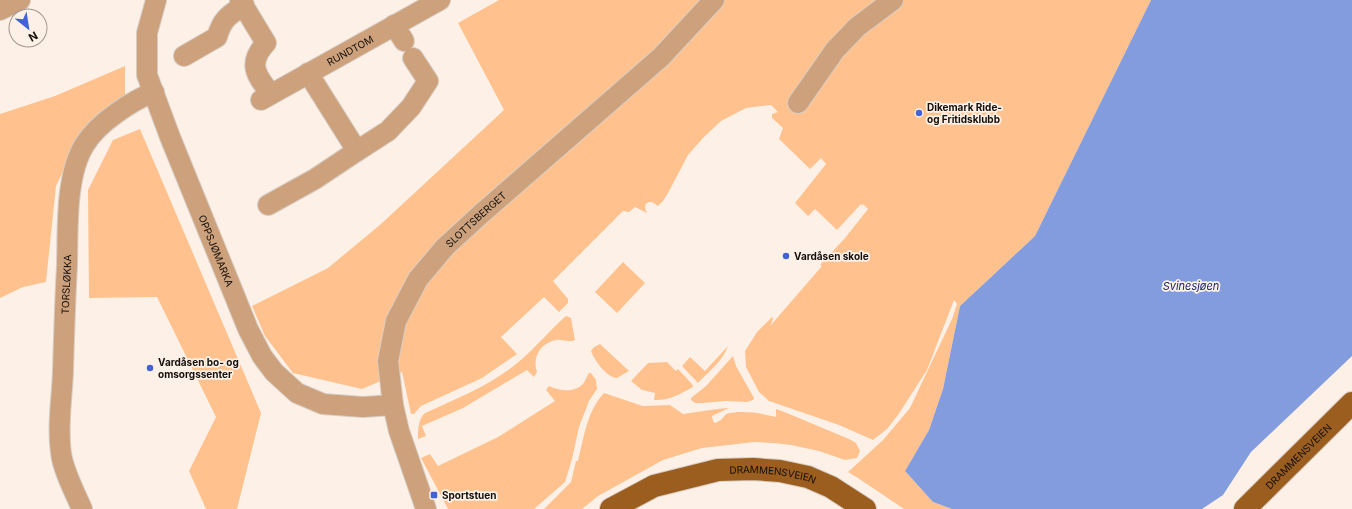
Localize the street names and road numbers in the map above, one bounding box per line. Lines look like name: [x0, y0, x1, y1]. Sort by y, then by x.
street label: RUNDTOM: [325, 33, 375, 68]
street label: SLOTTSBERGET: [443, 189, 509, 250]
street label: OPPSJØMARKA: [196, 213, 236, 288]
street label: TORSLØKKA: [59, 254, 73, 314]
street label: DRAMMENSVEIEN: [1263, 421, 1334, 491]
street label: DRAMMENSVEIEN: [729, 463, 818, 486]

